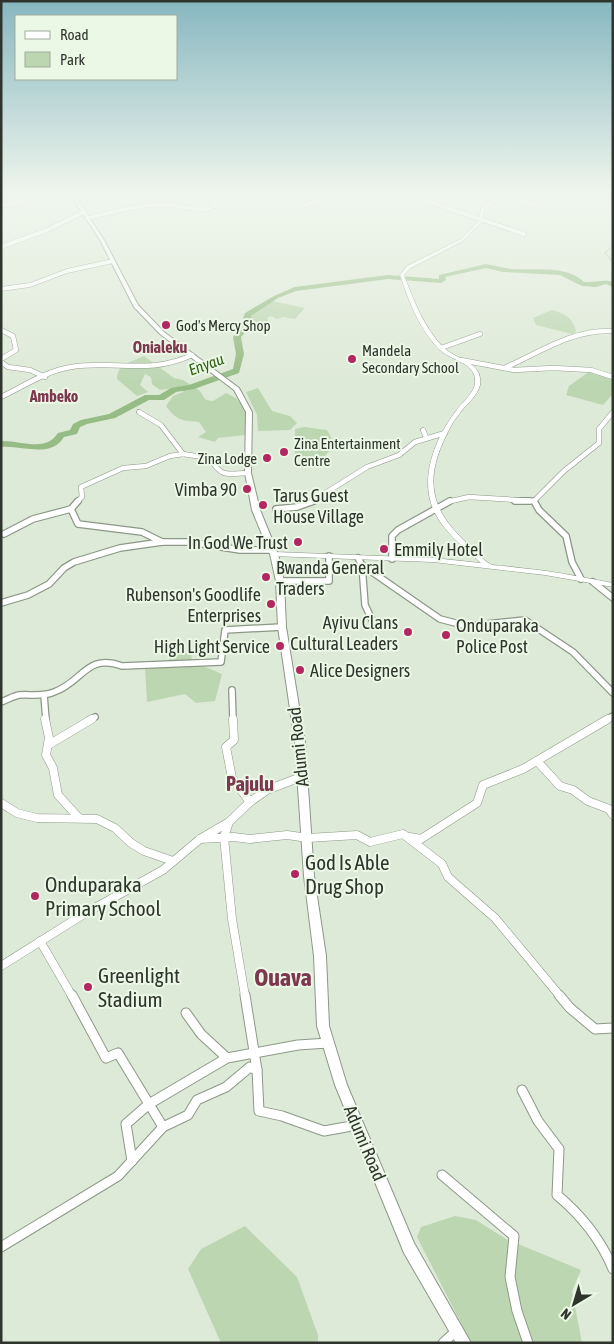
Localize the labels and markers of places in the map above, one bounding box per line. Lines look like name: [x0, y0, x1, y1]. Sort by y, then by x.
place label: God's Mercy Shop: [176, 317, 271, 334]
marker: God's Mercy Shop: [160, 319, 172, 331]
place label: Mandela Secondary School: [362, 342, 459, 376]
marker: Mandela Secondary School: [346, 353, 358, 365]
place label: Zina Entertainment Centre: [294, 435, 401, 469]
marker: Zina Entertainment Centre: [278, 446, 290, 458]
place label: Zina Lodge: [198, 450, 257, 467]
marker: Zina Lodge: [261, 452, 273, 464]
place label: Vimba 90: [175, 479, 237, 500]
marker: Vimba 90: [241, 483, 253, 495]
place label: Tarus Guest House Village: [273, 485, 364, 527]
marker: Tarus Guest House Village: [257, 499, 269, 511]
place label: In God We Trust: [188, 532, 288, 553]
marker: In God We Trust: [292, 536, 304, 548]
place label: Emmily Hotel: [394, 539, 483, 560]
marker: Emmily Hotel: [378, 543, 390, 555]
place label: Bwanda General Traders: [276, 557, 384, 599]
marker: Bwanda General Traders: [260, 571, 272, 583]
place label: Rubenson's Goodlife Enterprises: [126, 584, 261, 626]
marker: Rubenson's Goodlife Enterprises: [265, 598, 277, 610]
place label: Ayivu Clans Cultural Leaders: [290, 612, 398, 654]
place label: Onduparaka Police Post: [456, 615, 539, 657]
marker: Ayivu Clans Cultural Leaders: [402, 626, 414, 638]
marker: Onduparaka Police Post: [440, 629, 452, 641]
place label: High Light Service: [154, 636, 270, 657]
marker: High Light Service: [274, 640, 286, 652]
place label: Alice Designers: [310, 660, 410, 681]
marker: Alice Designers: [294, 664, 306, 676]
place label: God Is Able Drug Shop: [305, 850, 390, 898]
marker: God Is Able Drug Shop: [289, 868, 301, 880]
place label: Onduparaka Primary School: [45, 872, 161, 920]
marker: Onduparaka Primary School: [29, 890, 41, 902]
place label: Greenlight Stadium: [98, 963, 180, 1011]
marker: Greenlight Stadium: [82, 981, 94, 993]

